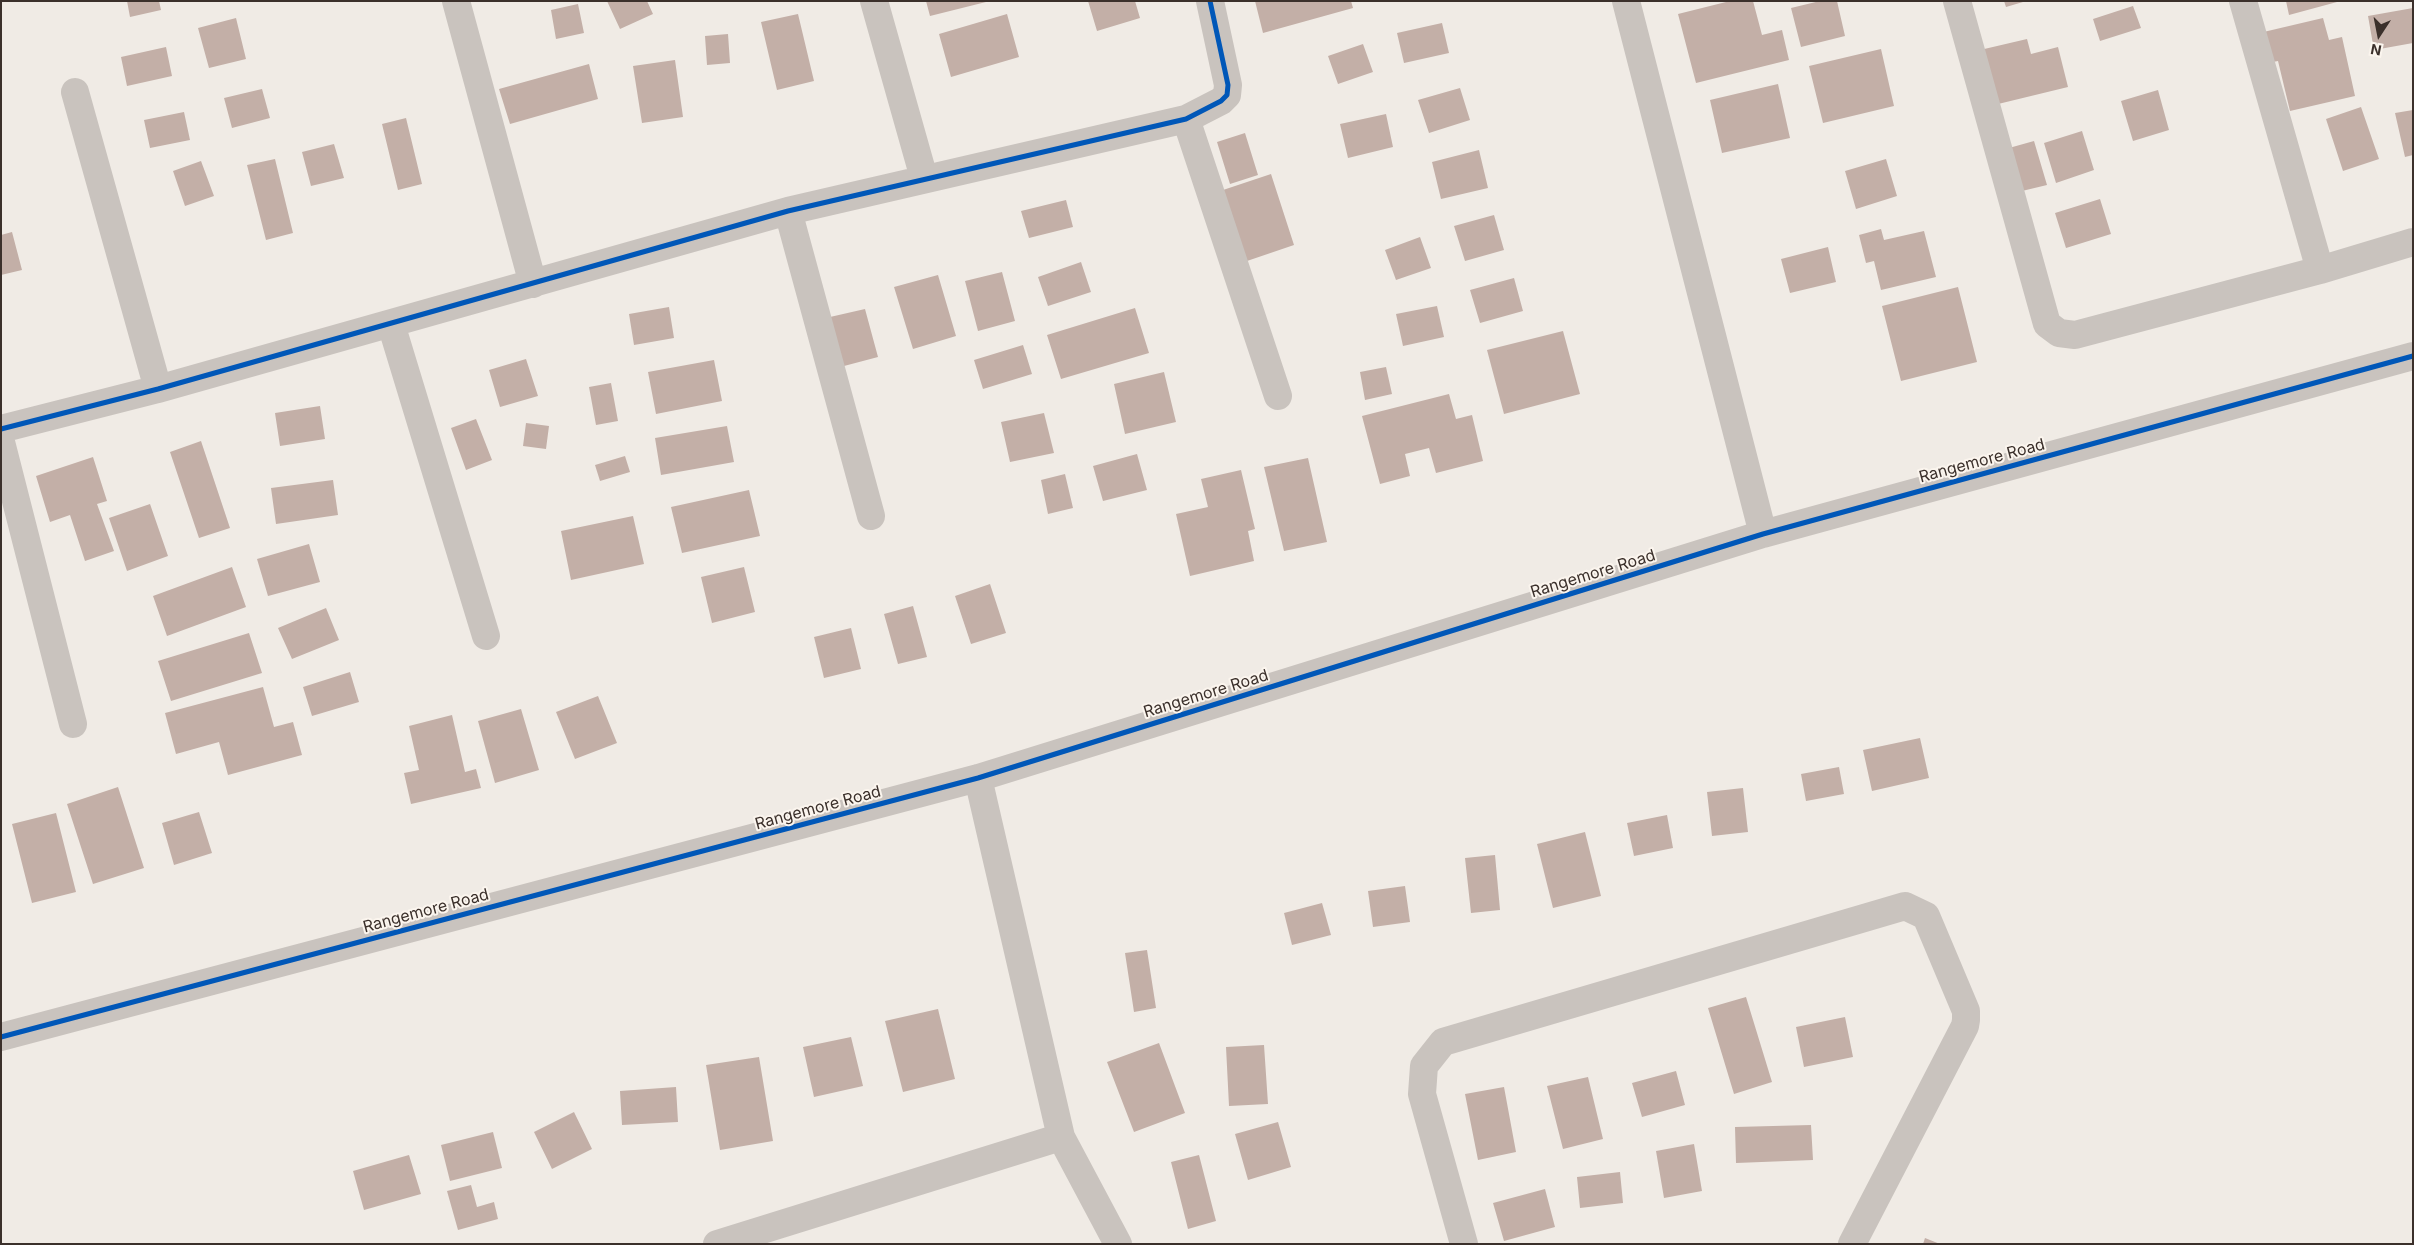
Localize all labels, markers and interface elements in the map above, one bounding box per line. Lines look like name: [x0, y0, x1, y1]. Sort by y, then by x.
north arrow: [2354, 10, 2404, 60]
text: N: [2369, 41, 2383, 60]
street label: Rangemore Road: [1917, 435, 2047, 487]
street label: Rangemore Road: [1528, 546, 1658, 602]
street label: Rangemore Road: [1141, 666, 1271, 722]
street label: Rangemore Road: [753, 782, 883, 834]
street label: Rangemore Road: [361, 885, 491, 937]

